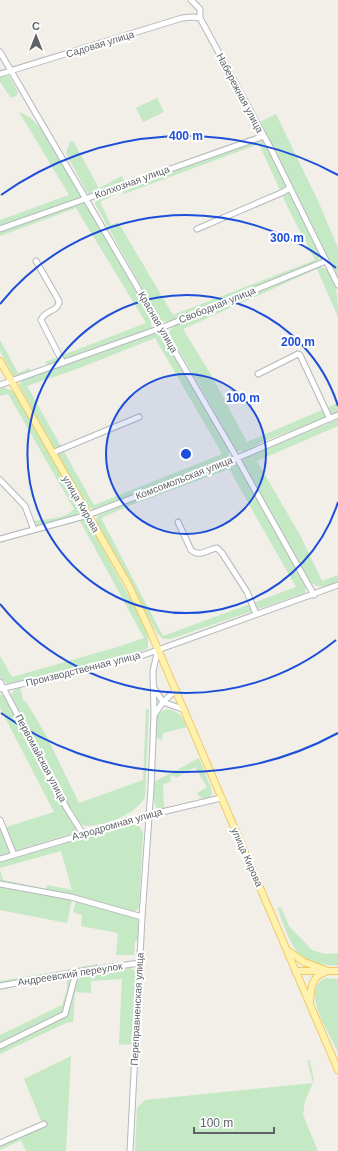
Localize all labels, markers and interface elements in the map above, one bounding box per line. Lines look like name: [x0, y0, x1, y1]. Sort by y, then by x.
north arrow: [16, 16, 56, 56]
text: С: [32, 20, 40, 32]
street label: Садовая улица: [65, 28, 136, 60]
street label: Набережная улица: [214, 51, 266, 135]
text: 400 m: [169, 129, 203, 143]
street label: Колхозная улица: [93, 163, 171, 201]
text: 300 m: [270, 231, 304, 245]
street label: Свободная улица: [177, 284, 257, 325]
street label: Красная улица: [136, 289, 180, 355]
text: 200 m: [281, 335, 315, 349]
text: 100 m: [226, 391, 260, 405]
centre of rings: [179, 447, 193, 461]
street label: Комсомольская улица: [134, 454, 234, 502]
street label: улица Кирова: [60, 474, 102, 535]
street label: Производственная улица: [25, 649, 142, 689]
street label: Первомайская улица: [13, 712, 69, 804]
street label: Аэродромная улица: [71, 806, 164, 842]
street label: улица Кирова: [229, 826, 265, 889]
street label: Переправненская улица: [129, 952, 145, 1066]
street label: Андреевский переулок: [17, 960, 124, 988]
scale bar: [194, 1109, 274, 1135]
text: 100 m: [200, 1116, 233, 1130]

